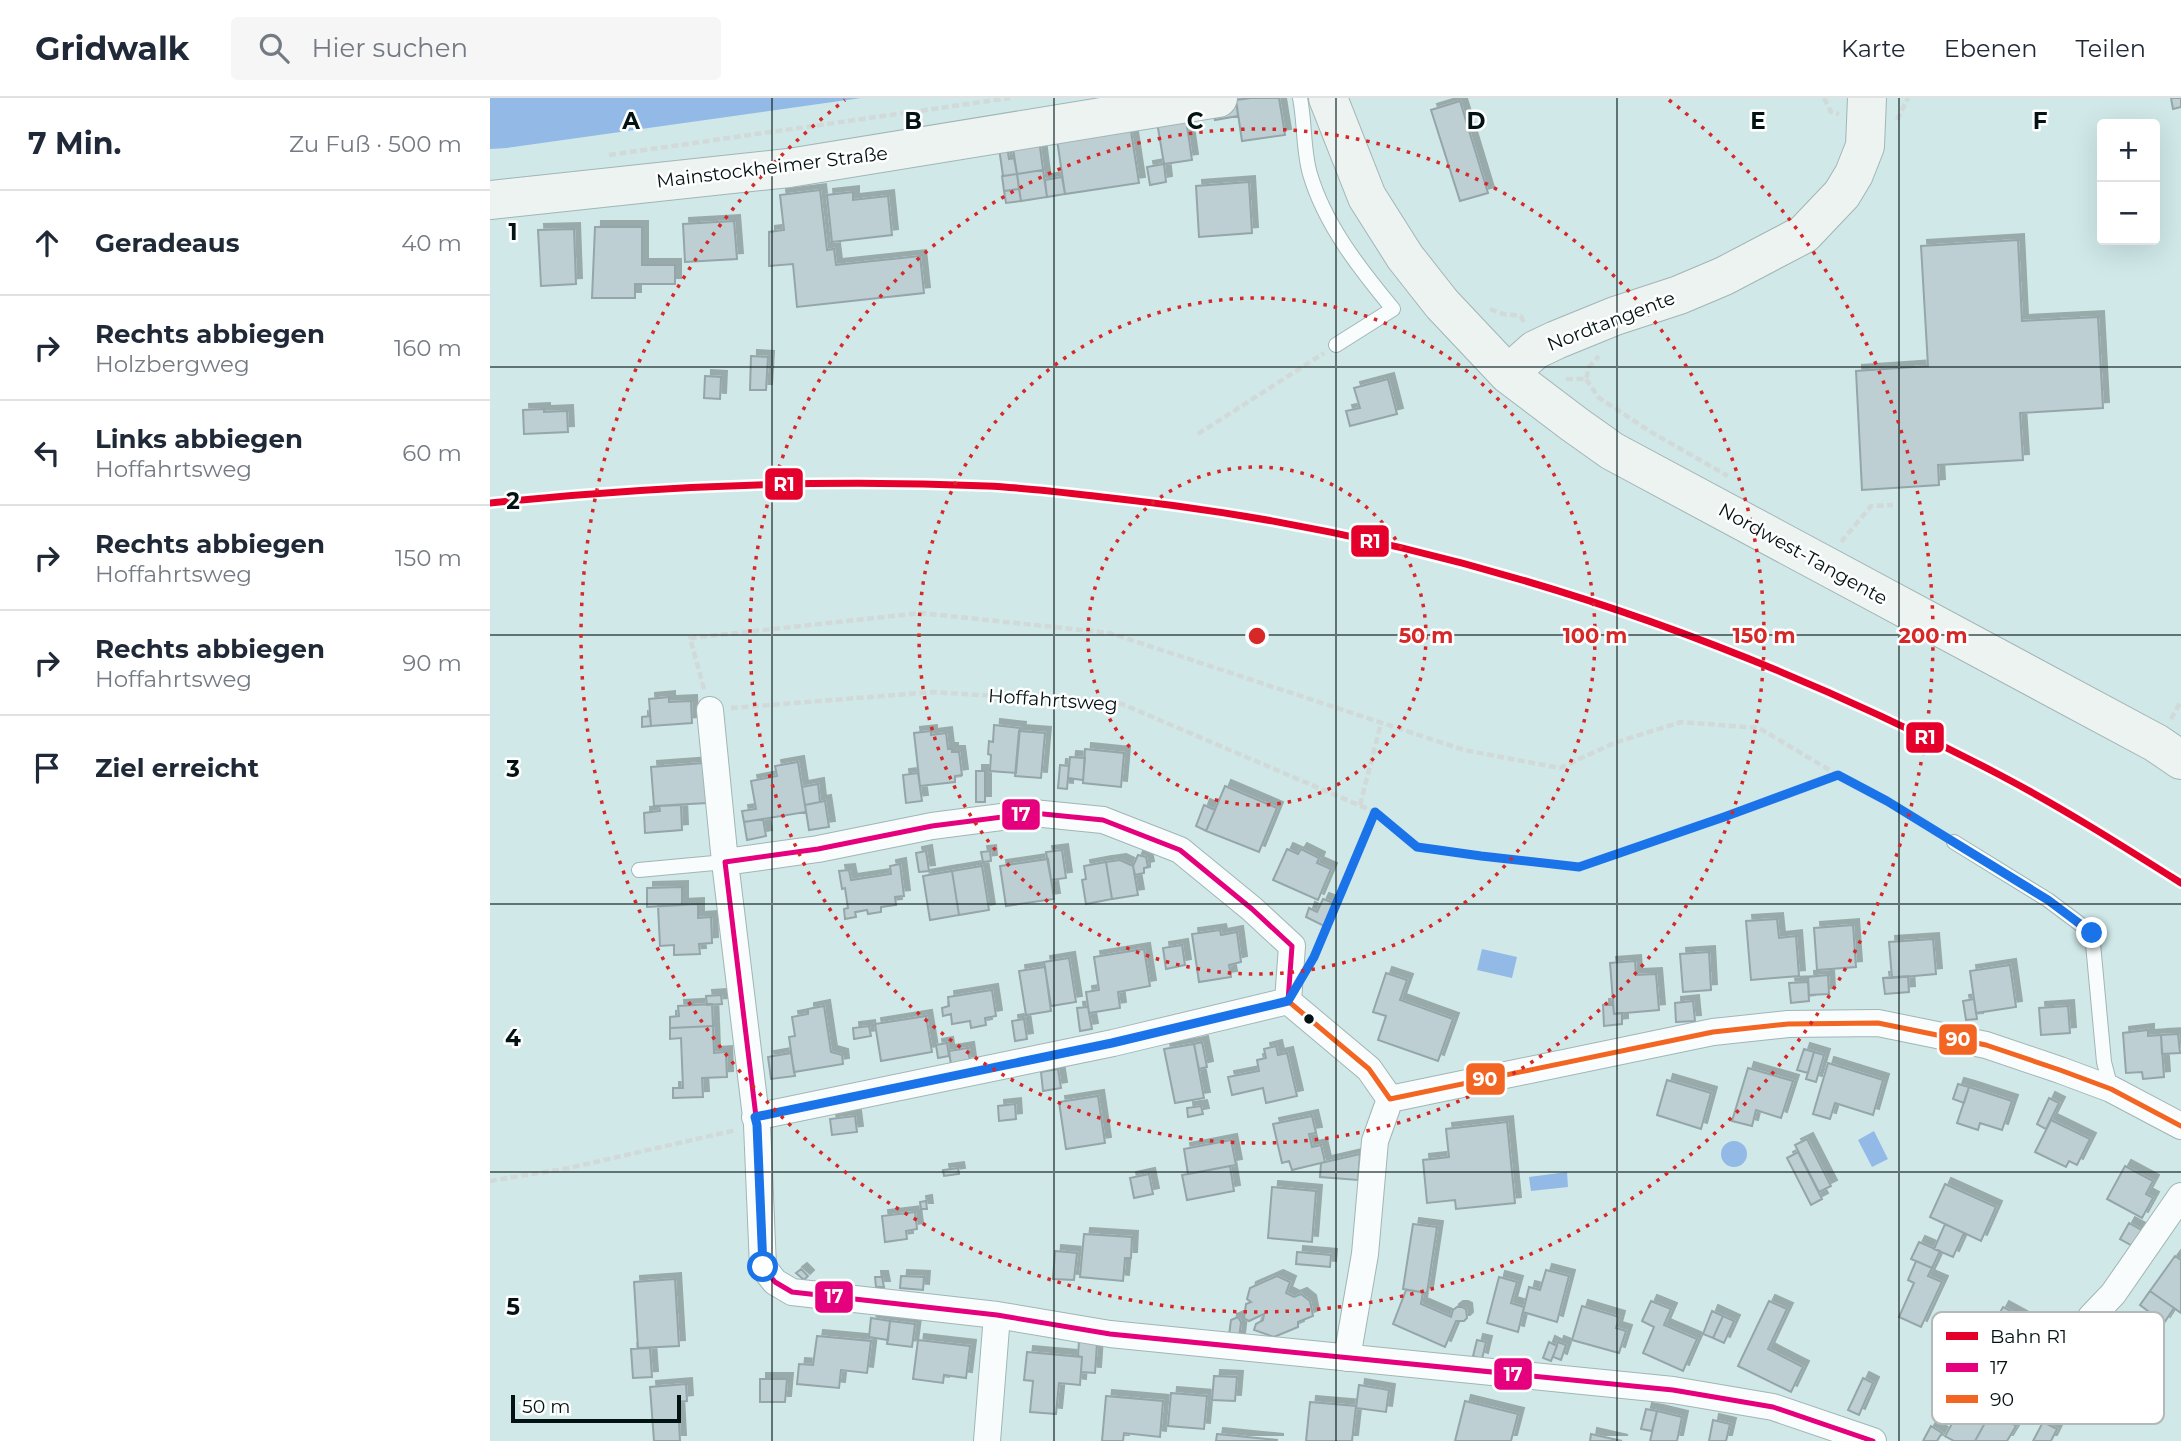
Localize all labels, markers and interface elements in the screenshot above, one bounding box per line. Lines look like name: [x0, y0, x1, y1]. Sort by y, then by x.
search box: [231, 17, 721, 80]
text: Gridwalk: [35, 28, 189, 68]
icon: search: [255, 29, 293, 67]
text: Hier suchen: [311, 32, 468, 64]
text: Karte: [1841, 34, 1906, 63]
text: Ebenen: [1944, 34, 2037, 63]
text: Teilen: [2075, 34, 2146, 63]
text: A: [621, 107, 640, 135]
text: B: [904, 107, 922, 135]
text: C: [1187, 107, 1204, 135]
text: D: [1467, 107, 1486, 135]
text: E: [1750, 107, 1766, 135]
text: F: [2033, 107, 2048, 135]
map controls: [2097, 119, 2160, 245]
button: +: [2097, 119, 2160, 182]
text: 7 Min.: [28, 125, 121, 162]
text: Zu Fuß · 500 m: [289, 130, 462, 158]
street label: Mainstockheimer Straße: [655, 141, 889, 193]
button: −: [2097, 182, 2160, 245]
text: 1: [508, 218, 518, 246]
icon: ahead: [28, 224, 66, 262]
text: Geradeaus: [95, 227, 240, 259]
text: 40 m: [401, 229, 462, 257]
street label: Nordtangente: [1544, 286, 1678, 356]
text: Rechts abbiegen: [95, 318, 325, 350]
icon: right: [28, 329, 66, 367]
text: 160 m: [394, 334, 462, 362]
text: Holzbergweg: [95, 350, 250, 378]
text: Links abbiegen: [95, 423, 303, 455]
icon: left: [28, 434, 66, 472]
text: 60 m: [402, 439, 462, 467]
text: Hoffahrtsweg: [95, 455, 252, 483]
line badge: R1: [764, 467, 804, 501]
text: R1: [773, 473, 795, 496]
text: 2: [506, 487, 520, 515]
street label: Nordwest-Tangente: [1715, 498, 1891, 610]
line badge: R1: [1350, 524, 1390, 558]
text: Rechts abbiegen: [95, 528, 325, 560]
text: R1: [1359, 530, 1381, 553]
icon: right: [28, 539, 66, 577]
text: 150 m: [395, 544, 462, 572]
text: Hoffahrtsweg: [95, 560, 252, 588]
text: 50 m: [1399, 623, 1453, 648]
text: 100 m: [1563, 623, 1627, 648]
text: 150 m: [1733, 623, 1795, 648]
text: 200 m: [1899, 623, 1967, 648]
centre of rings: [1245, 624, 1269, 648]
text: Rechts abbiegen: [95, 633, 325, 665]
icon: right: [28, 644, 66, 682]
text: 90 m: [402, 649, 462, 677]
text: Hoffahrtsweg: [95, 665, 252, 693]
street label: Hoffahrtsweg: [987, 684, 1119, 716]
line badge: R1: [1905, 721, 1945, 754]
text: R1: [1914, 726, 1936, 749]
icon: arrive: [28, 749, 66, 787]
text: Ziel erreicht: [95, 752, 259, 784]
text: 3: [505, 755, 520, 783]
line badge: 17: [1001, 798, 1041, 831]
text: 17: [1011, 803, 1031, 826]
route end: [2076, 917, 2107, 948]
unlabelled marker: [1302, 1012, 1316, 1026]
line badge: 90: [1938, 1023, 1978, 1056]
text: 4: [505, 1024, 521, 1052]
text: 90: [1945, 1028, 1971, 1051]
line badge: 90: [1465, 1062, 1506, 1096]
text: 90: [1472, 1068, 1498, 1091]
route start: [747, 1251, 778, 1282]
line badge: 17: [814, 1280, 854, 1314]
text: 17: [824, 1285, 844, 1308]
text: 5: [506, 1293, 520, 1321]
legend: [1932, 1312, 2164, 1424]
text: Bahn R1: [1990, 1325, 2067, 1348]
text: 17: [1990, 1356, 2008, 1379]
line badge: 17: [1493, 1357, 1533, 1391]
text: 17: [1503, 1363, 1523, 1386]
text: 90: [1990, 1388, 2014, 1411]
scale bar: [511, 1392, 681, 1424]
text: 50 m: [522, 1395, 570, 1418]

